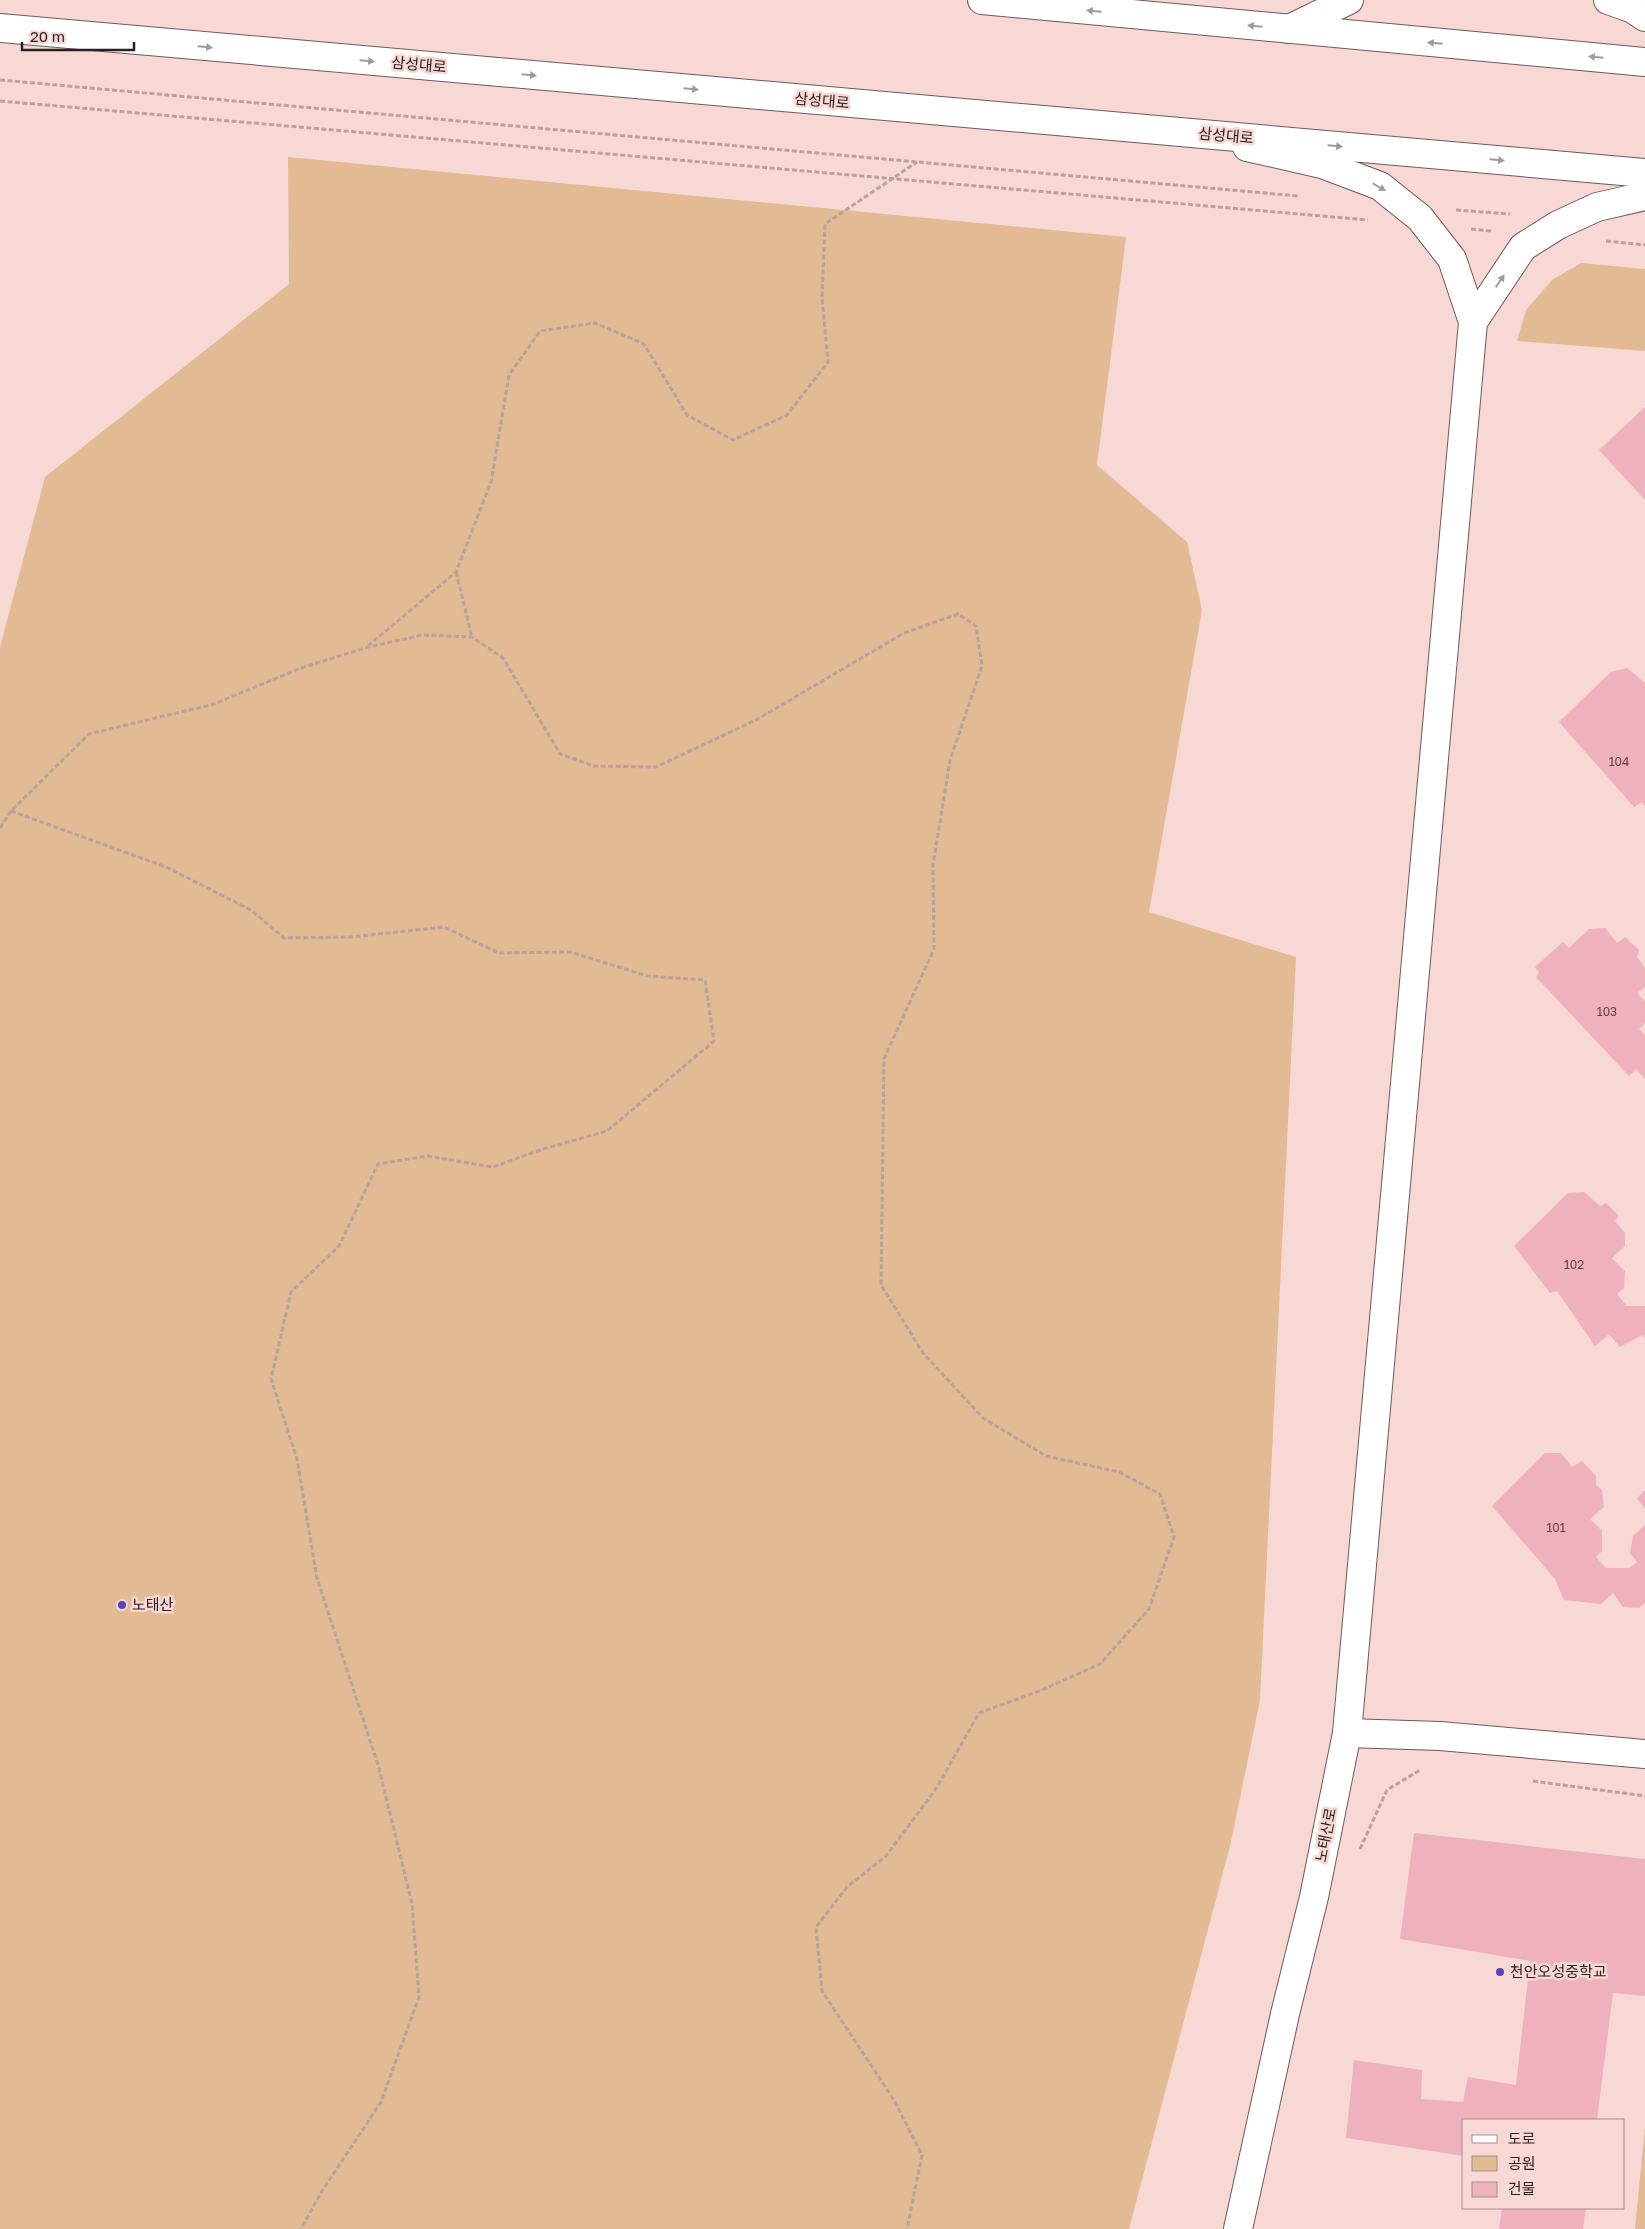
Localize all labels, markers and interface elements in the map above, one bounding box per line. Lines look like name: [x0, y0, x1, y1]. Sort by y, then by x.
one-way arrow: [1085, 6, 1101, 14]
scale bar: [22, 20, 135, 52]
one-way arrow: [1247, 22, 1263, 30]
text: 20 m: [30, 27, 65, 45]
one-way arrow: [1426, 39, 1442, 47]
one-way arrow: [198, 43, 214, 51]
street label: 삼성대로: [391, 53, 447, 75]
one-way arrow: [1588, 53, 1604, 61]
one-way arrow: [360, 57, 376, 65]
one-way arrow: [521, 71, 537, 79]
one-way arrow: [683, 85, 699, 93]
street label: 삼성대로: [794, 89, 850, 111]
street label: 삼성대로: [1198, 124, 1254, 146]
one-way arrow: [1327, 142, 1343, 150]
one-way arrow: [1489, 156, 1505, 164]
one-way arrow: [1373, 183, 1386, 192]
one-way arrow: [1495, 275, 1505, 288]
house number: 104: [1609, 754, 1629, 769]
house number: 103: [1597, 1004, 1617, 1019]
house number: 102: [1564, 1257, 1584, 1272]
house number: 101: [1546, 1520, 1566, 1535]
place label: 노태산: [132, 1595, 174, 1613]
marker: 노태산: [116, 1599, 128, 1611]
street label: 노태산로: [1311, 1806, 1339, 1864]
place label: 천안오성중학교: [1510, 1962, 1607, 1980]
marker: 천안오성중학교: [1494, 1966, 1506, 1978]
legend: [1462, 2119, 1625, 2209]
text: 도로: [1508, 2129, 1536, 2147]
text: 공원: [1508, 2154, 1536, 2172]
text: 건물: [1508, 2179, 1536, 2197]

